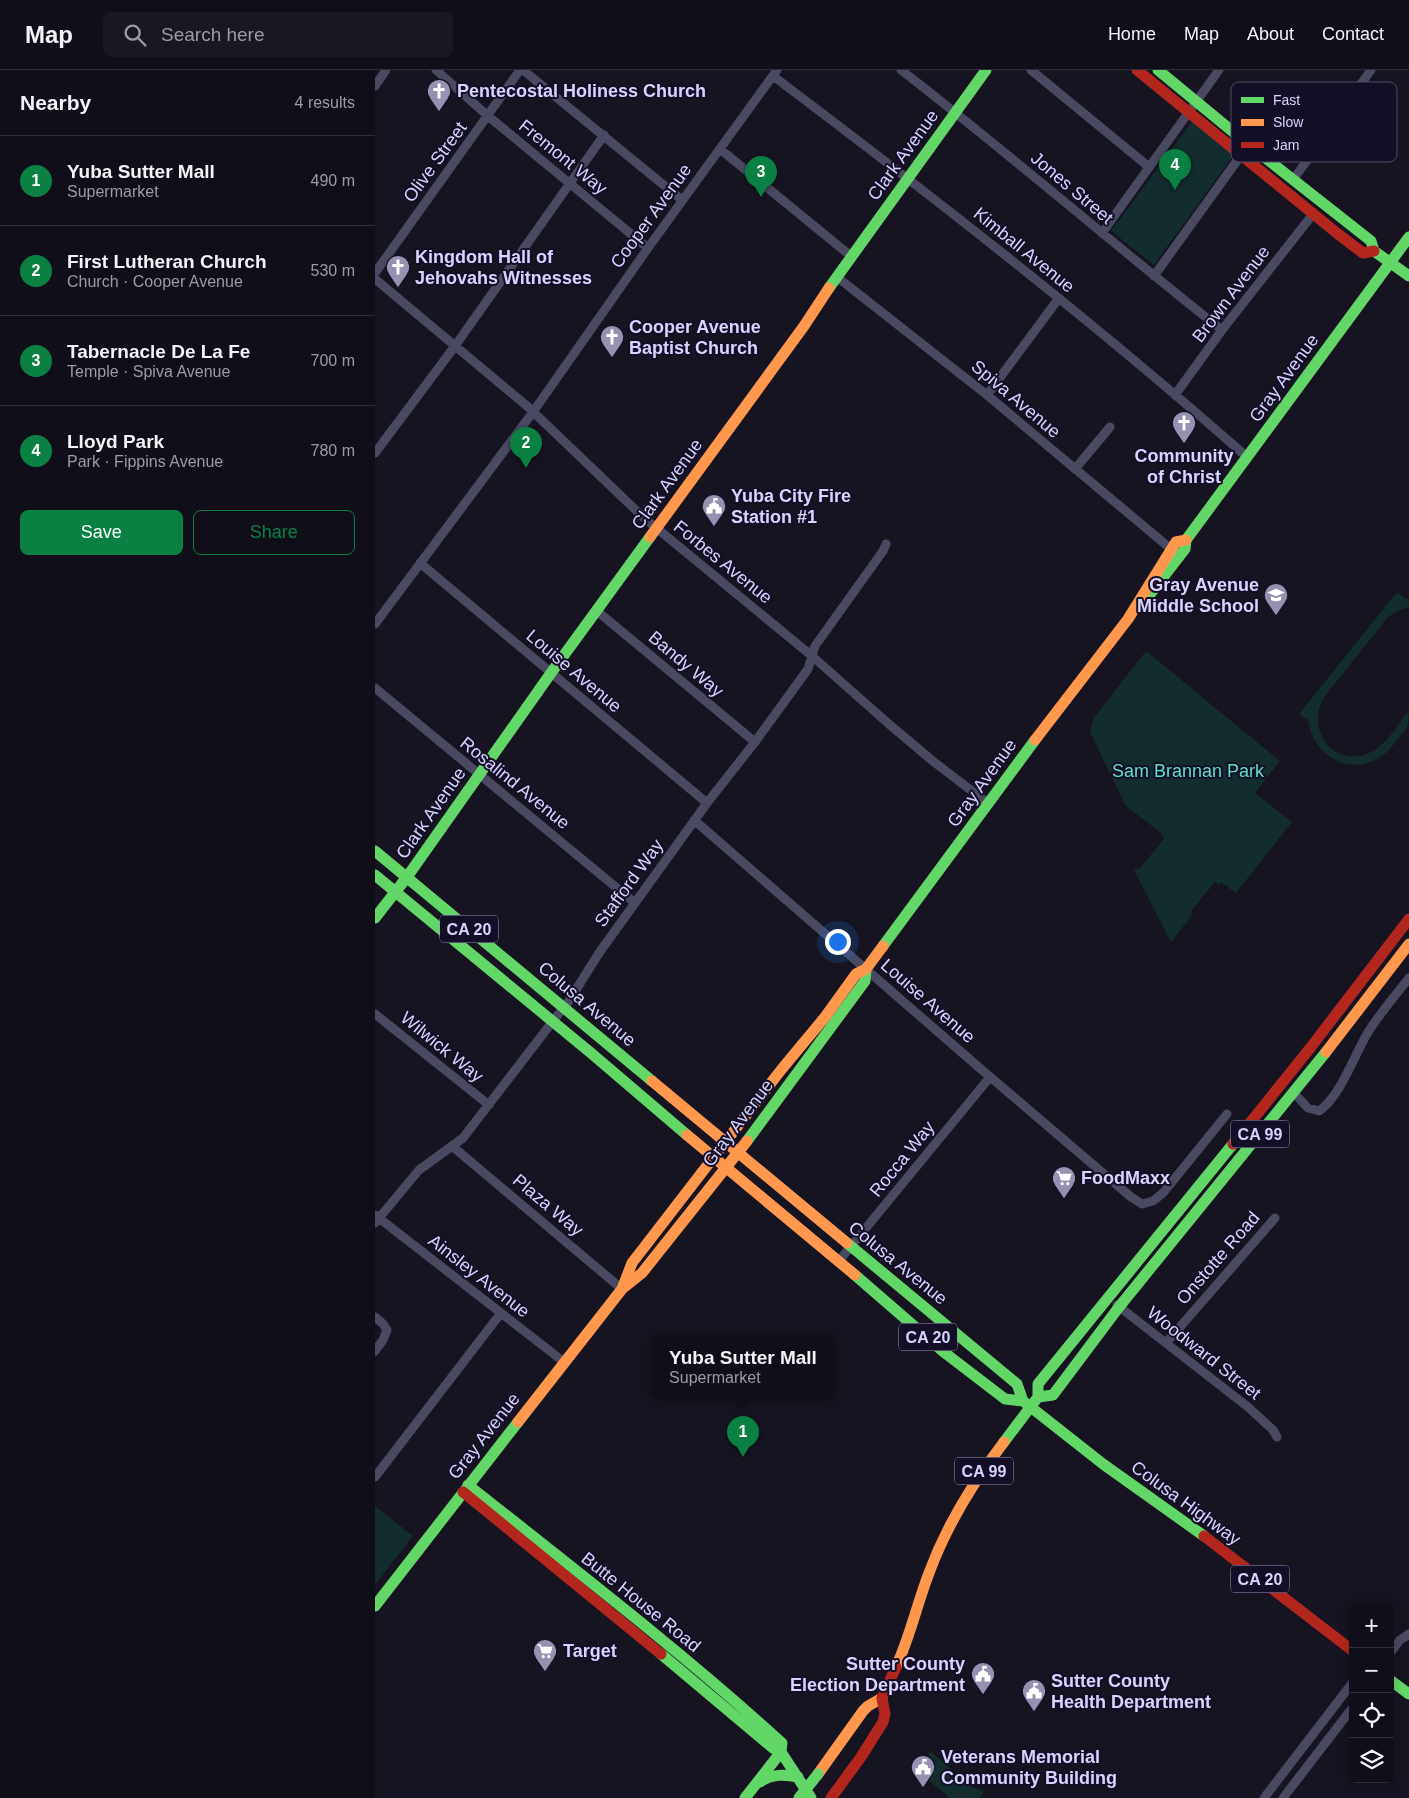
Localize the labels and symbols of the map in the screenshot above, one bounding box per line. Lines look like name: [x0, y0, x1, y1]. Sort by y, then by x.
church icon: Pentecostal Holiness Church: [426, 78, 452, 112]
place label: Pentecostal Holiness Church: [457, 81, 706, 101]
legend: [1231, 82, 1397, 162]
text: Fast: [1273, 92, 1300, 108]
street label: Clark Avenue: [864, 106, 942, 204]
text: Slow: [1273, 114, 1304, 130]
street label: Fremont Way: [515, 115, 611, 199]
street label: Olive Street: [399, 118, 471, 206]
text: Jam: [1273, 137, 1299, 153]
street label: Jones Street: [1027, 148, 1117, 228]
pin: 4: [1159, 149, 1191, 190]
pin: 3: [745, 156, 777, 197]
street label: Cooper Avenue: [607, 160, 695, 272]
street label: Kimball Avenue: [970, 203, 1078, 297]
street label: Brown Avenue: [1188, 242, 1274, 346]
place label: Kingdom Hall of Jehovahs Witnesses: [415, 247, 592, 288]
church icon: Kingdom Hall of Jehovahs Witnesses: [385, 254, 411, 288]
place label: Cooper Avenue Baptist Church: [629, 317, 761, 358]
church icon: Cooper Avenue Baptist Church: [599, 324, 625, 358]
street label: Gray Avenue: [1245, 330, 1323, 426]
street label: Spiva Avenue: [968, 356, 1064, 442]
church icon: Community of Christ: [1171, 410, 1197, 444]
pin: 2: [510, 427, 542, 468]
street label: Clark Avenue: [628, 435, 706, 533]
place label: Community of Christ: [1135, 446, 1234, 487]
place label: Yuba City Fire Station #1: [731, 486, 851, 527]
public building icon: Yuba City Fire Station #1: [701, 493, 727, 527]
street label: Forbes Avenue: [670, 516, 776, 608]
place label: Gray Avenue Middle School: [1137, 575, 1259, 616]
school or university icon: Gray Avenue Middle School: [1263, 582, 1289, 616]
street label: Louise Avenue: [522, 625, 626, 717]
street label: Bandy Way: [645, 627, 727, 701]
street label: Rosalind Avenue: [456, 733, 574, 833]
street label: Gray Avenue: [943, 735, 1021, 831]
park label: Sam Brannan Park: [1112, 761, 1265, 781]
street label: Clark Avenue: [392, 764, 470, 862]
street label: Stafford Way: [591, 835, 667, 931]
road number: CA 20: [440, 916, 498, 942]
your location: [825, 929, 851, 955]
street label: Louise Avenue: [877, 955, 979, 1047]
street label: Colusa Avenue: [534, 958, 640, 1050]
street label: Wilwick Way: [397, 1008, 487, 1086]
street label: Gray Avenue: [699, 1076, 777, 1170]
street label: Rocca Way: [865, 1117, 939, 1201]
road number: CA 99: [1231, 1120, 1289, 1148]
supermarket icon: FoodMaxx: [1051, 1165, 1077, 1199]
place label: FoodMaxx: [1081, 1168, 1170, 1188]
street label: Plaza Way: [509, 1170, 587, 1240]
street label: Onstotte Road: [1172, 1208, 1264, 1308]
street label: Colusa Avenue: [845, 1217, 951, 1309]
street label: Ainsley Avenue: [424, 1230, 534, 1322]
street label: Woodward Street: [1143, 1302, 1265, 1404]
road number: CA 20: [899, 1324, 957, 1350]
street label: Gray Avenue: [444, 1389, 524, 1483]
pin: 1: [727, 1416, 759, 1457]
street label: Colusa Highway: [1128, 1457, 1244, 1549]
road number: CA 99: [955, 1458, 1013, 1484]
street label: Butte House Road: [578, 1548, 704, 1656]
road number: CA 20: [1231, 1566, 1289, 1592]
supermarket icon: Target: [532, 1638, 558, 1672]
place label: Target: [563, 1641, 617, 1661]
place label: Sutter County Election Department: [790, 1654, 965, 1695]
public building icon: Sutter County Election Department: [970, 1661, 996, 1695]
place label: Sutter County Health Department: [1051, 1671, 1211, 1712]
public building icon: Sutter County Health Department: [1021, 1678, 1047, 1712]
place label: Veterans Memorial Community Building: [941, 1747, 1117, 1788]
public building icon: Veterans Memorial Community Building: [910, 1754, 936, 1788]

